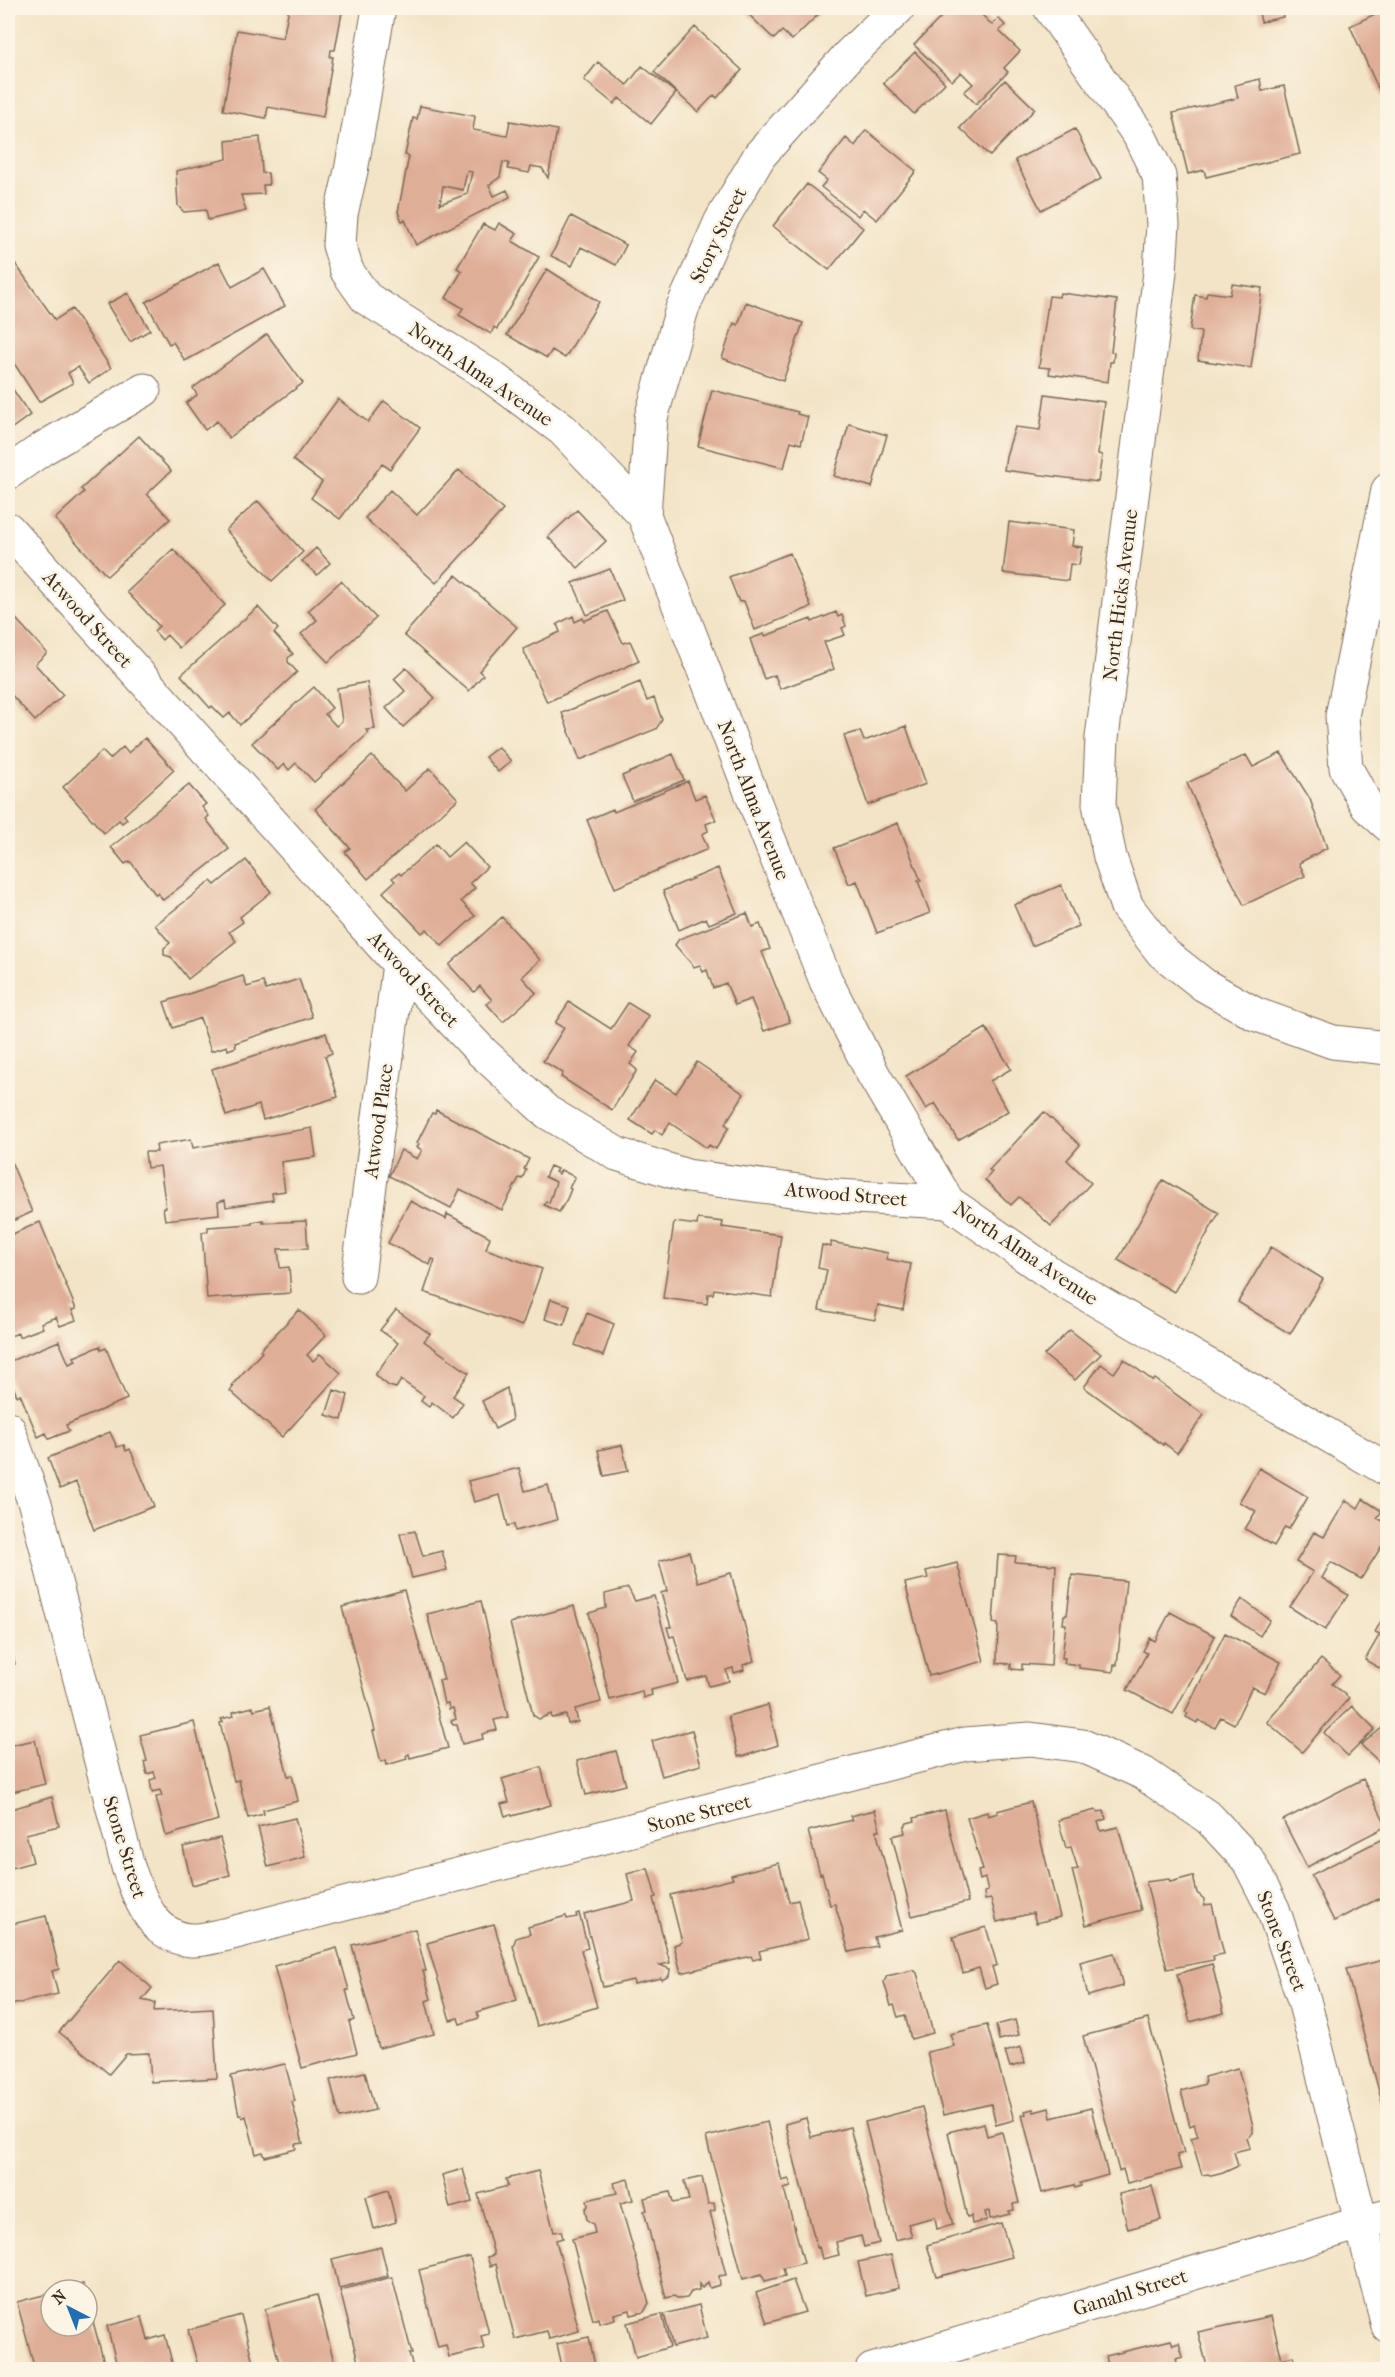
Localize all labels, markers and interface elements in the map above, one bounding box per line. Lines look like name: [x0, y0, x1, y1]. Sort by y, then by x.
street label: Story Street: [685, 184, 752, 287]
street label: North Alma Avenue: [404, 318, 557, 431]
street label: North Hicks Avenue: [1099, 508, 1142, 682]
street label: Atwood Street: [37, 565, 137, 673]
street label: North Alma Avenue: [712, 717, 795, 883]
street label: Atwood Street: [363, 926, 464, 1032]
street label: Atwood Place: [359, 1062, 398, 1181]
street label: Atwood Street: [783, 1178, 908, 1211]
street label: North Alma Avenue: [949, 1197, 1102, 1310]
street label: Stone Street: [645, 1790, 753, 1837]
street label: Stone Street: [98, 1793, 151, 1901]
street label: Stone Street: [1252, 1888, 1311, 1995]
street label: Ganahl Street: [1070, 2264, 1190, 2321]
north arrow: [39, 2278, 99, 2338]
text: N: [48, 2286, 71, 2308]

